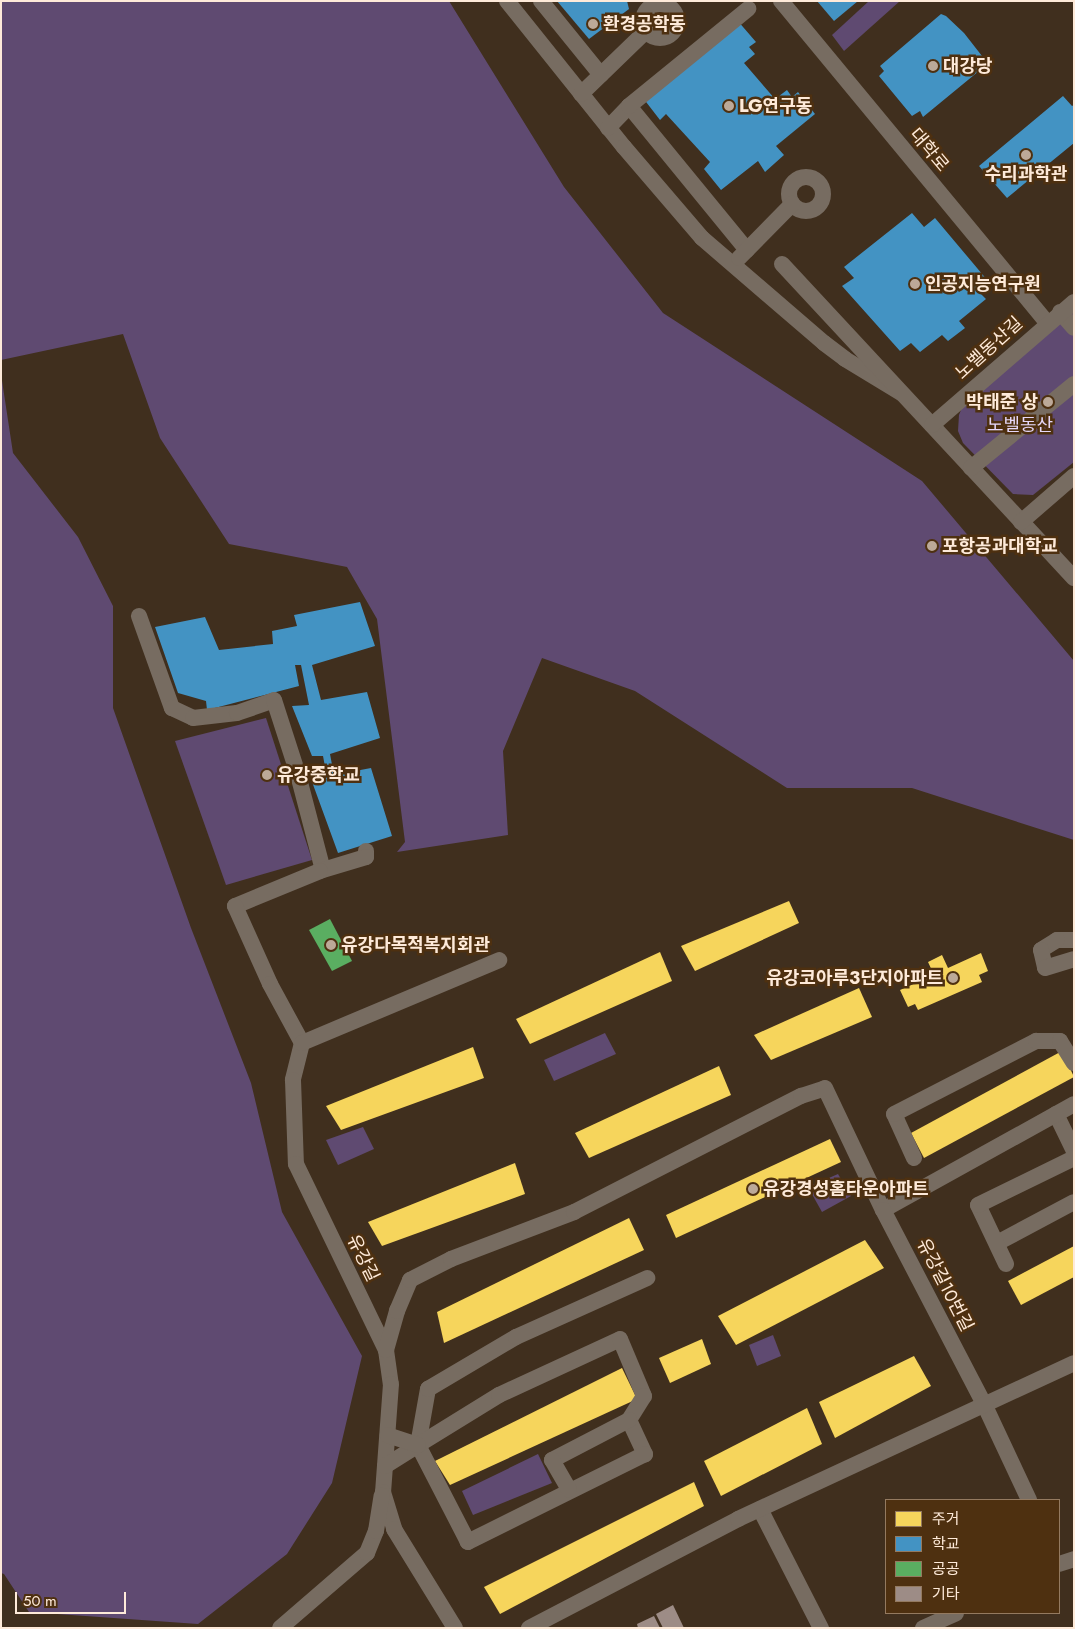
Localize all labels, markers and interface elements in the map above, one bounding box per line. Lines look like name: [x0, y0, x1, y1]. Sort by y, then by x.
place label: 환경공학동: [603, 13, 686, 35]
marker: 환경공학동: [587, 18, 599, 30]
place label: 대강당: [943, 55, 993, 77]
marker: 대강당: [927, 60, 939, 72]
place label: LG연구동: [739, 95, 812, 117]
marker: LG연구동: [723, 100, 735, 112]
street label: 대학로: [905, 124, 953, 176]
marker: 수리과학관: [1020, 149, 1032, 161]
place label: 수리과학관: [985, 163, 1067, 185]
place label: 인공지능연구원: [925, 273, 1041, 295]
marker: 인공지능연구원: [909, 278, 921, 290]
street label: 노벨동산길: [951, 312, 1027, 384]
place label: 박태준 상: [966, 391, 1038, 413]
marker: 박태준 상: [1042, 396, 1054, 408]
park label: 노벨동산: [987, 414, 1053, 436]
place label: 포항공과대학교: [942, 535, 1058, 557]
marker: 포항공과대학교: [926, 540, 938, 552]
place label: 유강중학교: [277, 764, 360, 786]
marker: 유강중학교: [261, 769, 273, 781]
place label: 유강다목적복지회관: [341, 934, 490, 956]
marker: 유강다목적복지회관: [325, 939, 337, 951]
place label: 유강코아루3단지아파트: [766, 967, 943, 989]
marker: 유강코아루3단지아파트: [947, 972, 959, 984]
place label: 유강경성홈타운아파트: [763, 1178, 929, 1200]
marker: 유강경성홈타운아파트: [747, 1183, 759, 1195]
street label: 유강길: [342, 1231, 384, 1285]
street label: 유강길10번길: [912, 1235, 978, 1335]
legend: [885, 1499, 1060, 1614]
text: 주거: [932, 1508, 960, 1530]
text: 학교: [932, 1533, 960, 1555]
text: 공공: [932, 1558, 960, 1580]
scale bar: [18, 1582, 129, 1614]
text: 기타: [932, 1583, 960, 1605]
text: 50 m: [23, 1590, 57, 1612]

